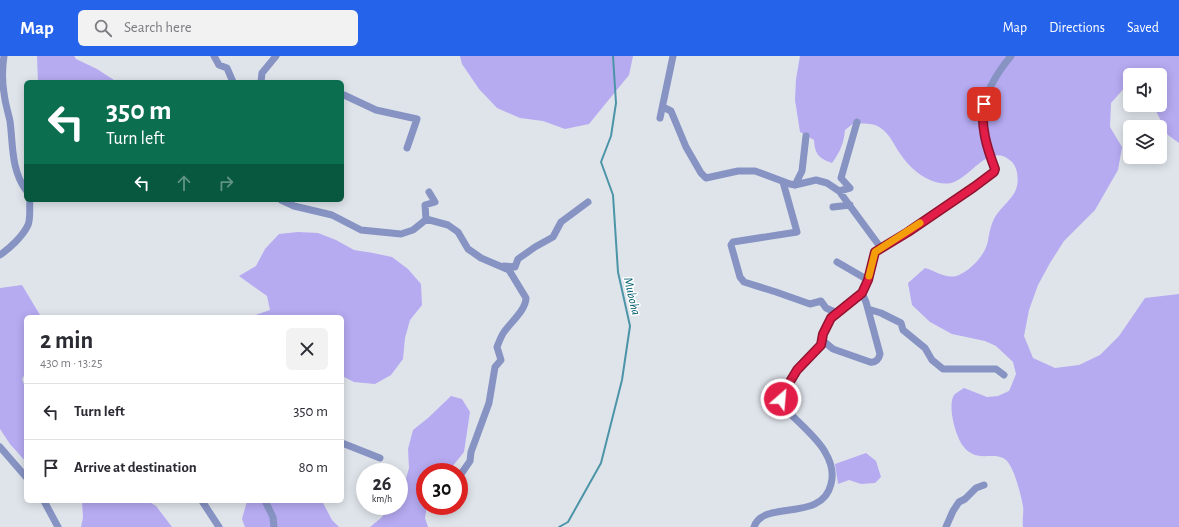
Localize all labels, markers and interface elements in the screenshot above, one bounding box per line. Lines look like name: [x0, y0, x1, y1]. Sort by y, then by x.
search box: [78, 10, 358, 46]
icon: search: [92, 17, 114, 39]
text: Map: [20, 19, 54, 38]
text: Search here: [124, 20, 192, 35]
text: Map: [1003, 21, 1027, 35]
text: Directions: [1049, 21, 1105, 35]
text: Saved: [1127, 21, 1159, 35]
map controls: [1123, 68, 1167, 164]
button: sound: [1123, 68, 1167, 112]
pin: [967, 87, 1001, 121]
icon: arrive: [973, 93, 995, 115]
icon: left: [40, 96, 92, 148]
text: 350 m: [106, 97, 172, 125]
button: layers: [1123, 120, 1167, 164]
text: Turn left: [106, 130, 165, 148]
icon: left: [131, 172, 153, 194]
icon: ahead: [173, 172, 195, 194]
icon: right: [215, 172, 237, 194]
water label: Muboha: [621, 276, 642, 317]
button: close: [286, 328, 328, 370]
text: 2 min: [40, 329, 93, 353]
text: 430 m · 13:25: [40, 357, 102, 370]
position arrow: [760, 378, 802, 420]
icon: left: [40, 401, 62, 423]
text: Turn left: [74, 404, 125, 419]
text: 350 m: [293, 404, 328, 419]
icon: arrive: [40, 457, 62, 479]
text: Arrive at destination: [74, 460, 197, 475]
text: 80 m: [298, 460, 328, 475]
speed limit sign: 30: [416, 463, 468, 515]
text: 26: [372, 474, 392, 494]
text: km/h: [372, 494, 392, 504]

